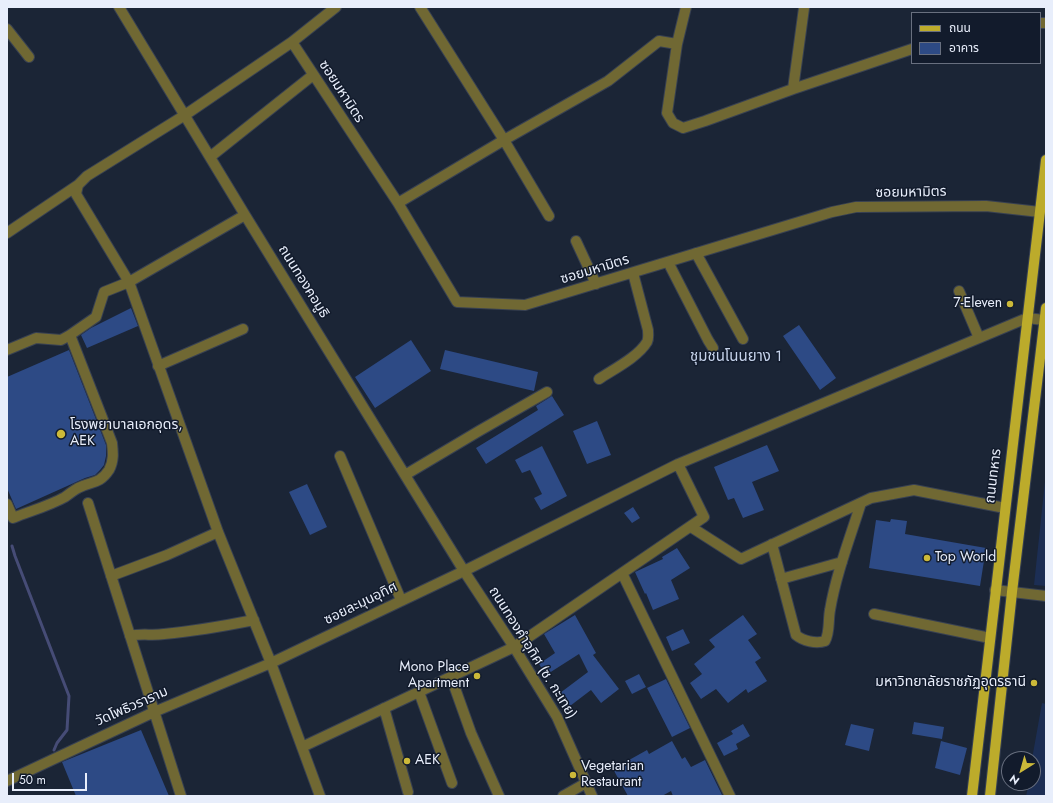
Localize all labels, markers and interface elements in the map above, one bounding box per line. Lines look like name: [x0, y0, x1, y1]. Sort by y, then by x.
legend: [911, 12, 1041, 64]
text: ถนน: [949, 19, 971, 37]
text: อาคาร: [949, 39, 979, 57]
street label: ซอยมหามิตร: [315, 58, 367, 126]
street label: ซอยมหามิตร: [875, 184, 947, 202]
street label: ถนนทองคอมูธิ: [274, 243, 332, 321]
street label: ซอยมหามิตร: [559, 252, 631, 288]
place label: 7-Eleven: [953, 296, 1002, 312]
marker: 7-Eleven: [1005, 299, 1015, 309]
district label: ชุมชนโนนยาง 1: [690, 348, 782, 366]
place label: โรงพยาบาลเอกอุดร, AEK: [70, 418, 183, 450]
marker: โรงพยาบาลเอกอุดร, AEK: [55, 428, 67, 440]
street label: ถนนทหาร: [982, 448, 1006, 504]
place label: Top World: [935, 550, 996, 566]
marker: Top World: [922, 553, 932, 563]
street label: ซอยละมุนอุทิศ: [322, 579, 400, 629]
street label: ถนนทองคำอุทิศ (ซ. กะเทย): [484, 584, 580, 722]
place label: Mono Place Apartment: [399, 660, 469, 692]
marker: Mono Place Apartment: [472, 671, 482, 681]
place label: มหาวิทยาลัยราชภัฏอุดรธานี: [875, 675, 1026, 691]
marker: มหาวิทยาลัยราชภัฏอุดรธานี: [1029, 678, 1039, 688]
street label: วัดโพธิวราราม: [93, 684, 171, 730]
north arrow: [1001, 751, 1041, 791]
place label: AEK: [415, 753, 440, 769]
marker: AEK: [402, 756, 412, 766]
place label: Vegetarian Restaurant: [581, 759, 644, 792]
scale bar: [14, 765, 89, 791]
marker: Vegetarian Restaurant: [568, 770, 578, 780]
text: 50 m: [19, 771, 46, 789]
text: N: [1006, 771, 1023, 789]

